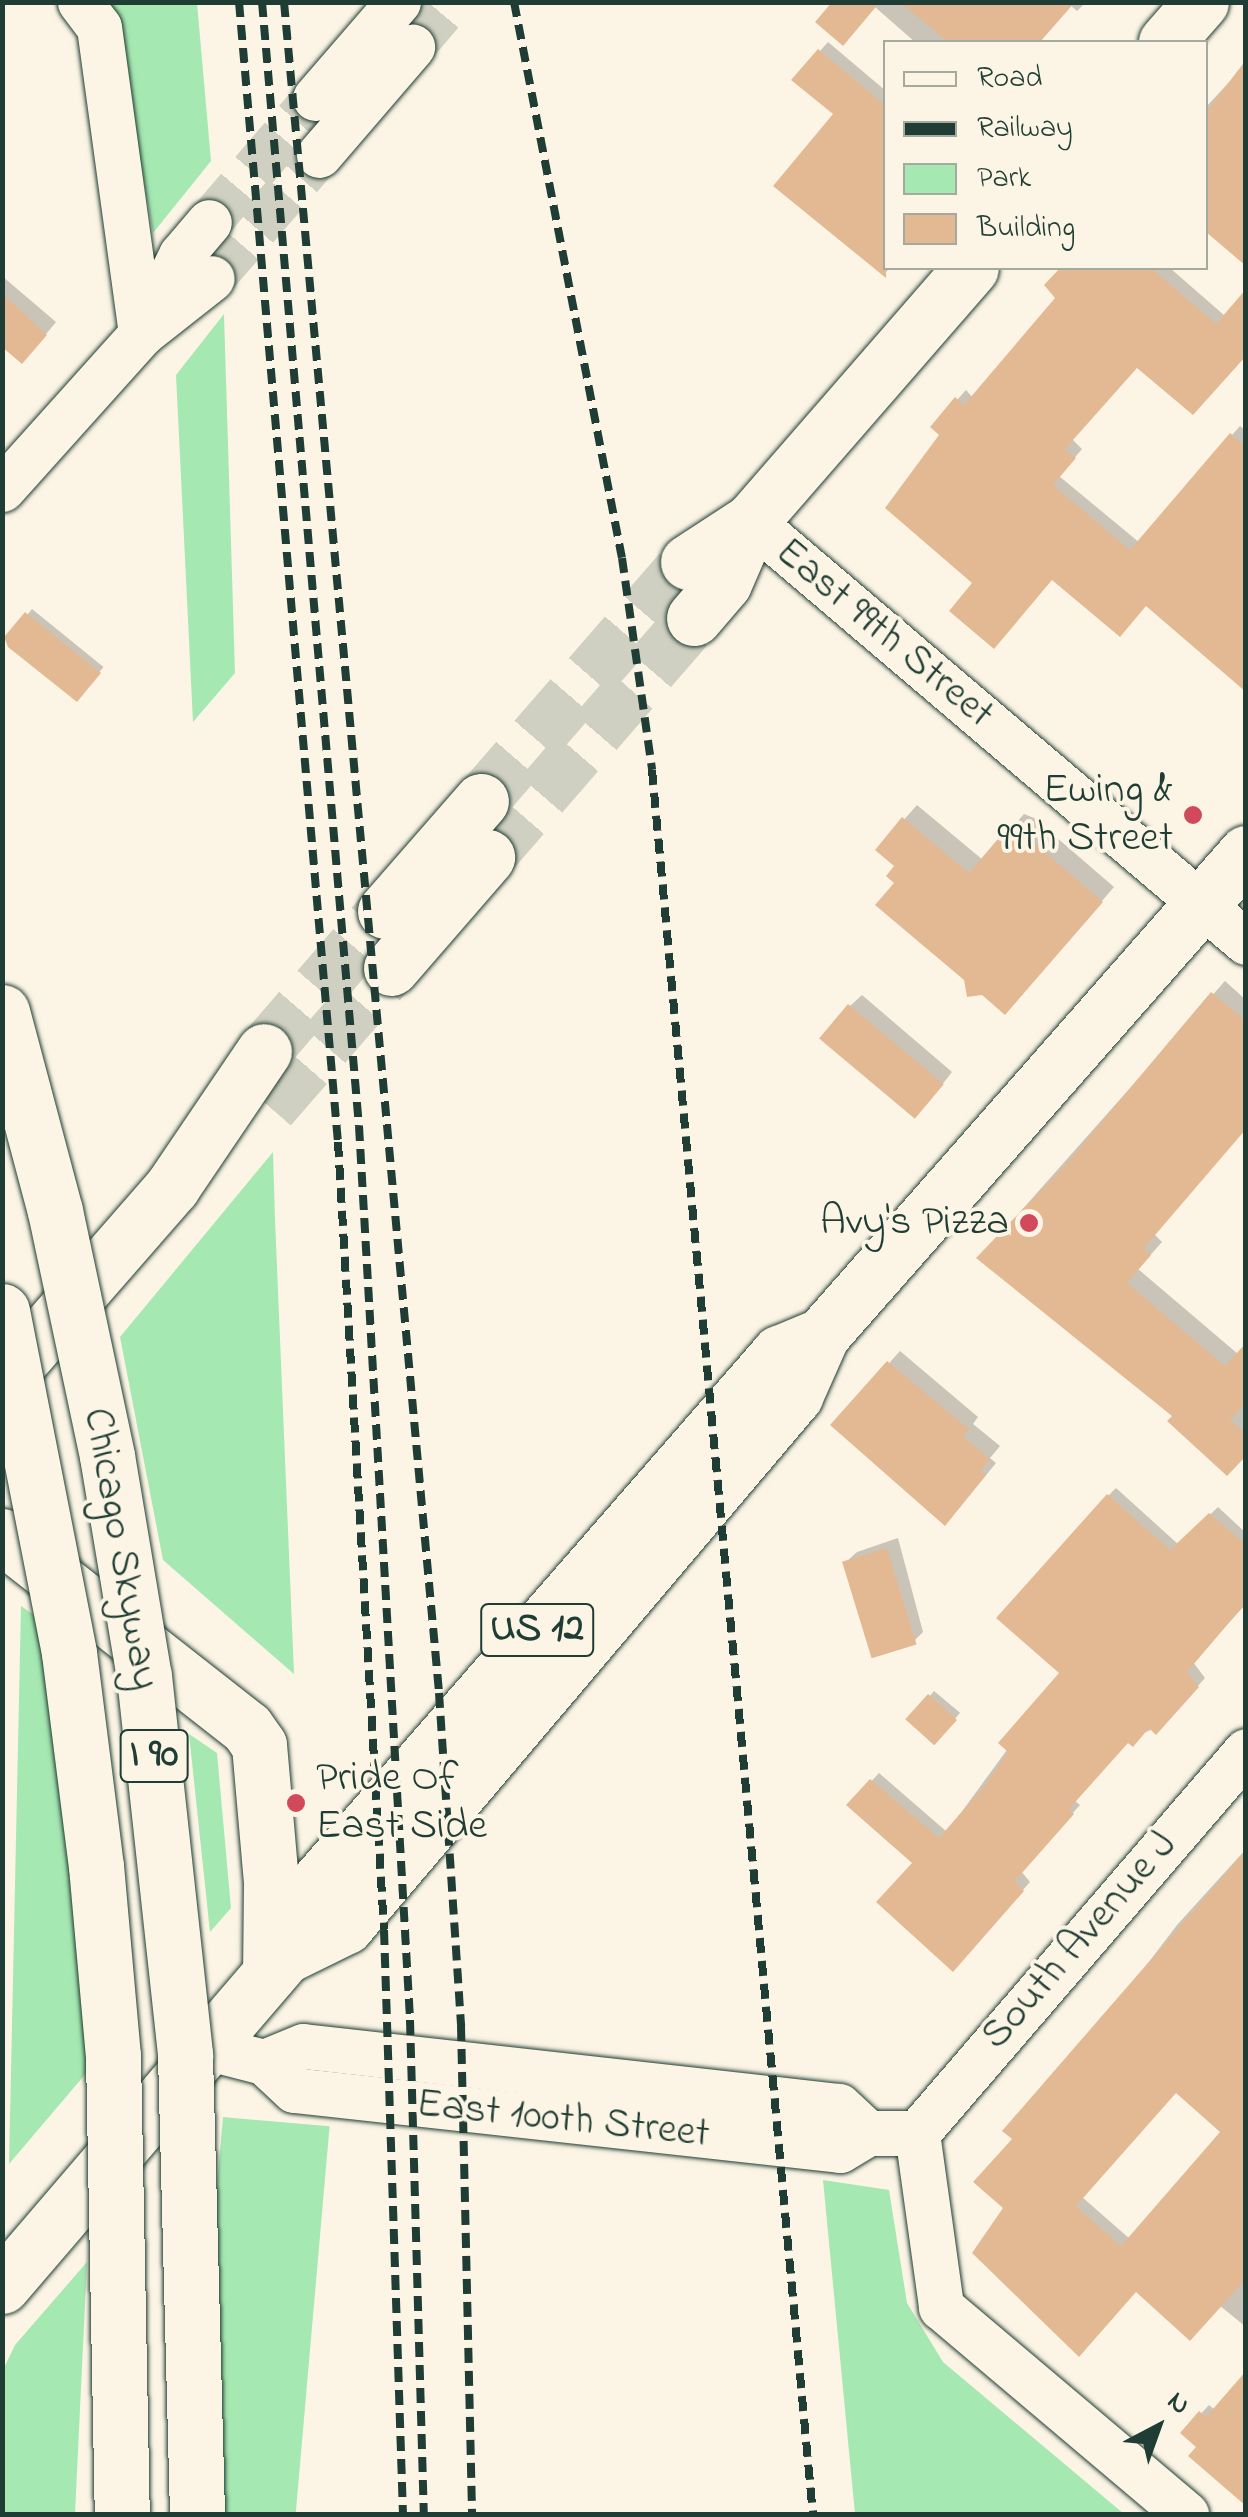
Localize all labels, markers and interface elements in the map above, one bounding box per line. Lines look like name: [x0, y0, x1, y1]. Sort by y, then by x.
legend: [883, 40, 1208, 270]
text: Road: [977, 57, 1042, 101]
text: Railway: [977, 107, 1073, 151]
text: Park: [977, 157, 1031, 201]
text: Building: [977, 207, 1075, 251]
street label: East 99th Street: [764, 528, 1004, 740]
place label: Ewing & 99th Street: [997, 766, 1173, 864]
marker: Ewing & 99th Street: [1182, 804, 1204, 826]
place label: Avy's Pizza: [820, 1198, 1009, 1248]
marker: Avy's Pizza: [1018, 1212, 1040, 1234]
street label: Chicago Skyway: [70, 1404, 170, 1694]
road number: US 12: [480, 1595, 594, 1665]
road number: I 90: [119, 1721, 189, 1791]
place label: Pride Of East Side: [316, 1754, 487, 1852]
marker: Pride Of East Side: [285, 1792, 307, 1814]
street label: South Avenue J: [971, 1821, 1189, 2061]
street label: East 100th Street: [414, 2080, 712, 2160]
north arrow: [1108, 2377, 1208, 2477]
text: N: [1157, 2382, 1199, 2426]

